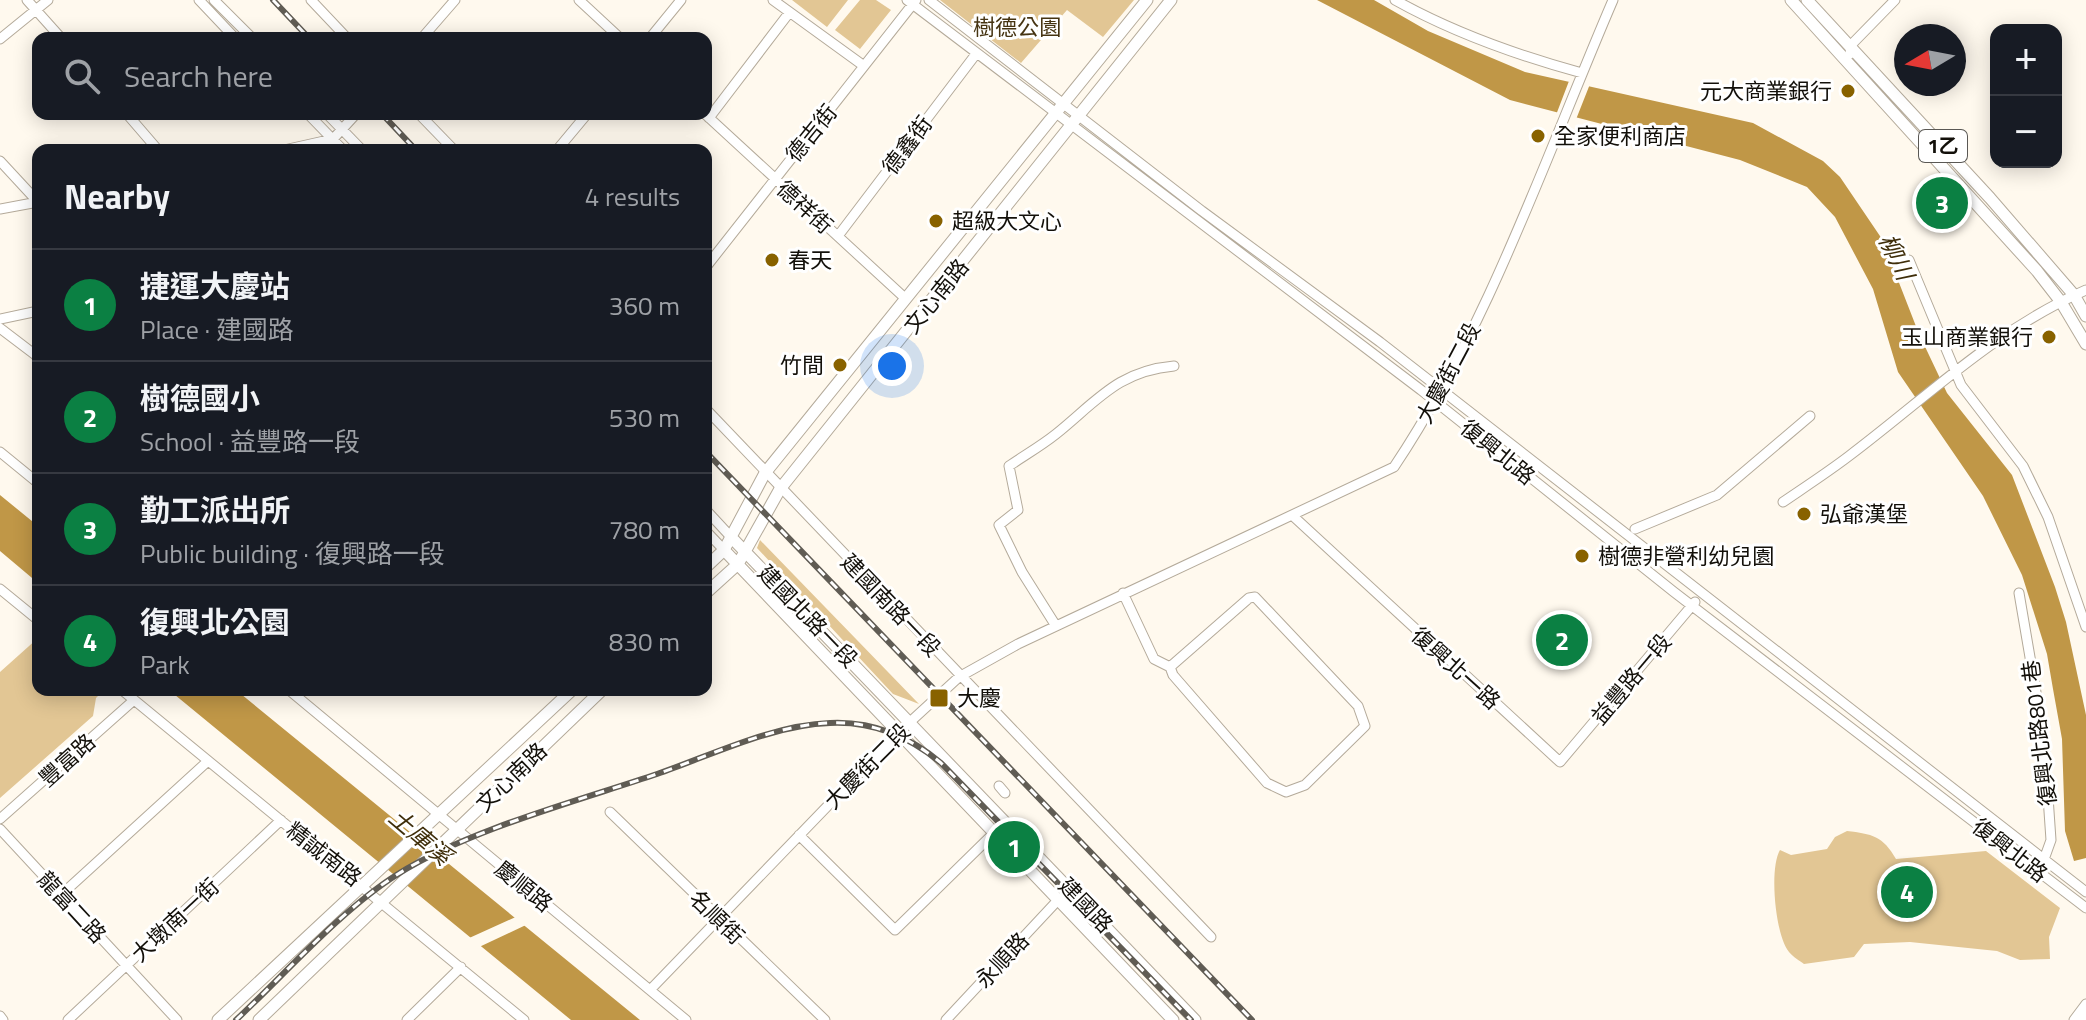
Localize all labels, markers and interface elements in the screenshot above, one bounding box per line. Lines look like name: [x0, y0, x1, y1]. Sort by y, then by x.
park label: 樹德公園: [973, 10, 1061, 44]
north arrow: [1894, 24, 1966, 96]
map controls: [1990, 24, 2062, 168]
button: +: [1990, 24, 2062, 96]
search box: [32, 32, 712, 120]
text: Search here: [124, 53, 273, 99]
icon: search: [60, 54, 104, 98]
place label: 元大商業銀行: [1700, 74, 1832, 108]
marker: 元大商業銀行: [1839, 82, 1857, 100]
button: −: [1990, 96, 2062, 168]
street label: 德吉街: [777, 97, 845, 169]
street label: 德鑫街: [874, 108, 940, 182]
place label: 全家便利商店: [1554, 119, 1686, 153]
marker: 全家便利商店: [1529, 127, 1547, 145]
road number: 1乙: [1919, 130, 1967, 162]
text: Nearby: [64, 170, 170, 222]
street label: 德祥街: [769, 172, 841, 242]
pin: 3: [1916, 173, 1968, 233]
text: 4 results: [585, 177, 680, 216]
place label: 超級大文心: [952, 204, 1062, 238]
marker: 超級大文心: [927, 212, 945, 230]
water label: 柳川: [1870, 227, 1925, 289]
place label: 春天: [788, 243, 832, 277]
marker: 春天: [763, 251, 781, 269]
street label: 文心南路: [895, 251, 977, 341]
text: 捷運大慶站: [140, 263, 290, 309]
text: 1: [83, 286, 97, 325]
text: 360 m: [609, 286, 680, 325]
text: Place · 建國路: [140, 310, 294, 349]
street label: 大慶街二段: [1407, 316, 1489, 430]
place label: 玉山商業銀行: [1901, 320, 2033, 354]
marker: 玉山商業銀行: [2040, 328, 2058, 346]
your location: [872, 346, 912, 386]
place label: 竹間: [780, 348, 824, 382]
marker: 竹間: [831, 356, 849, 374]
text: 樹德國小: [140, 375, 260, 421]
text: 2: [83, 398, 97, 437]
text: 530 m: [609, 398, 680, 437]
street label: 復興北路: [1453, 411, 1543, 493]
text: School · 益豐路一段: [140, 422, 360, 461]
text: 勤工派出所: [140, 487, 290, 533]
place label: 弘爺漢堡: [1820, 497, 1908, 531]
marker: 弘爺漢堡: [1795, 505, 1813, 523]
text: 3: [83, 510, 97, 549]
text: 780 m: [609, 510, 680, 549]
text: Public building · 復興路一段: [140, 534, 445, 573]
place label: 樹德非營利幼兒園: [1598, 539, 1774, 573]
street label: 建國南路一段: [833, 546, 949, 664]
marker: 樹德非營利幼兒園: [1573, 547, 1591, 565]
street label: 建國北路一段: [750, 557, 866, 675]
text: 復興北公園: [140, 599, 290, 645]
pin: 2: [1536, 610, 1588, 670]
street label: 復興北一路: [1404, 619, 1508, 717]
text: 4: [83, 622, 97, 661]
text: 830 m: [609, 622, 680, 661]
street label: 益豐路一段: [1583, 626, 1679, 732]
text: Park: [140, 645, 190, 684]
street label: 復興北路801巷: [2013, 658, 2065, 808]
place label: 大慶: [957, 681, 1001, 715]
marker: 大慶: [928, 687, 950, 709]
street label: 大慶街二段: [816, 715, 918, 817]
street label: 豐富路: [31, 725, 103, 795]
street label: 文心南路: [468, 734, 554, 820]
water label: 土庫溪: [381, 799, 462, 875]
street label: 復興北路: [1965, 810, 2055, 890]
street label: 精誠南路: [279, 814, 369, 894]
pin: 1: [988, 817, 1040, 877]
street label: 慶順路: [488, 852, 560, 920]
pin: 4: [1881, 862, 1933, 922]
street label: 龍富二路: [30, 863, 114, 951]
street label: 建國路: [1051, 869, 1121, 941]
street label: 大墩南一街: [123, 870, 227, 970]
street label: 名順街: [681, 882, 753, 952]
street label: 永順路: [967, 924, 1037, 996]

